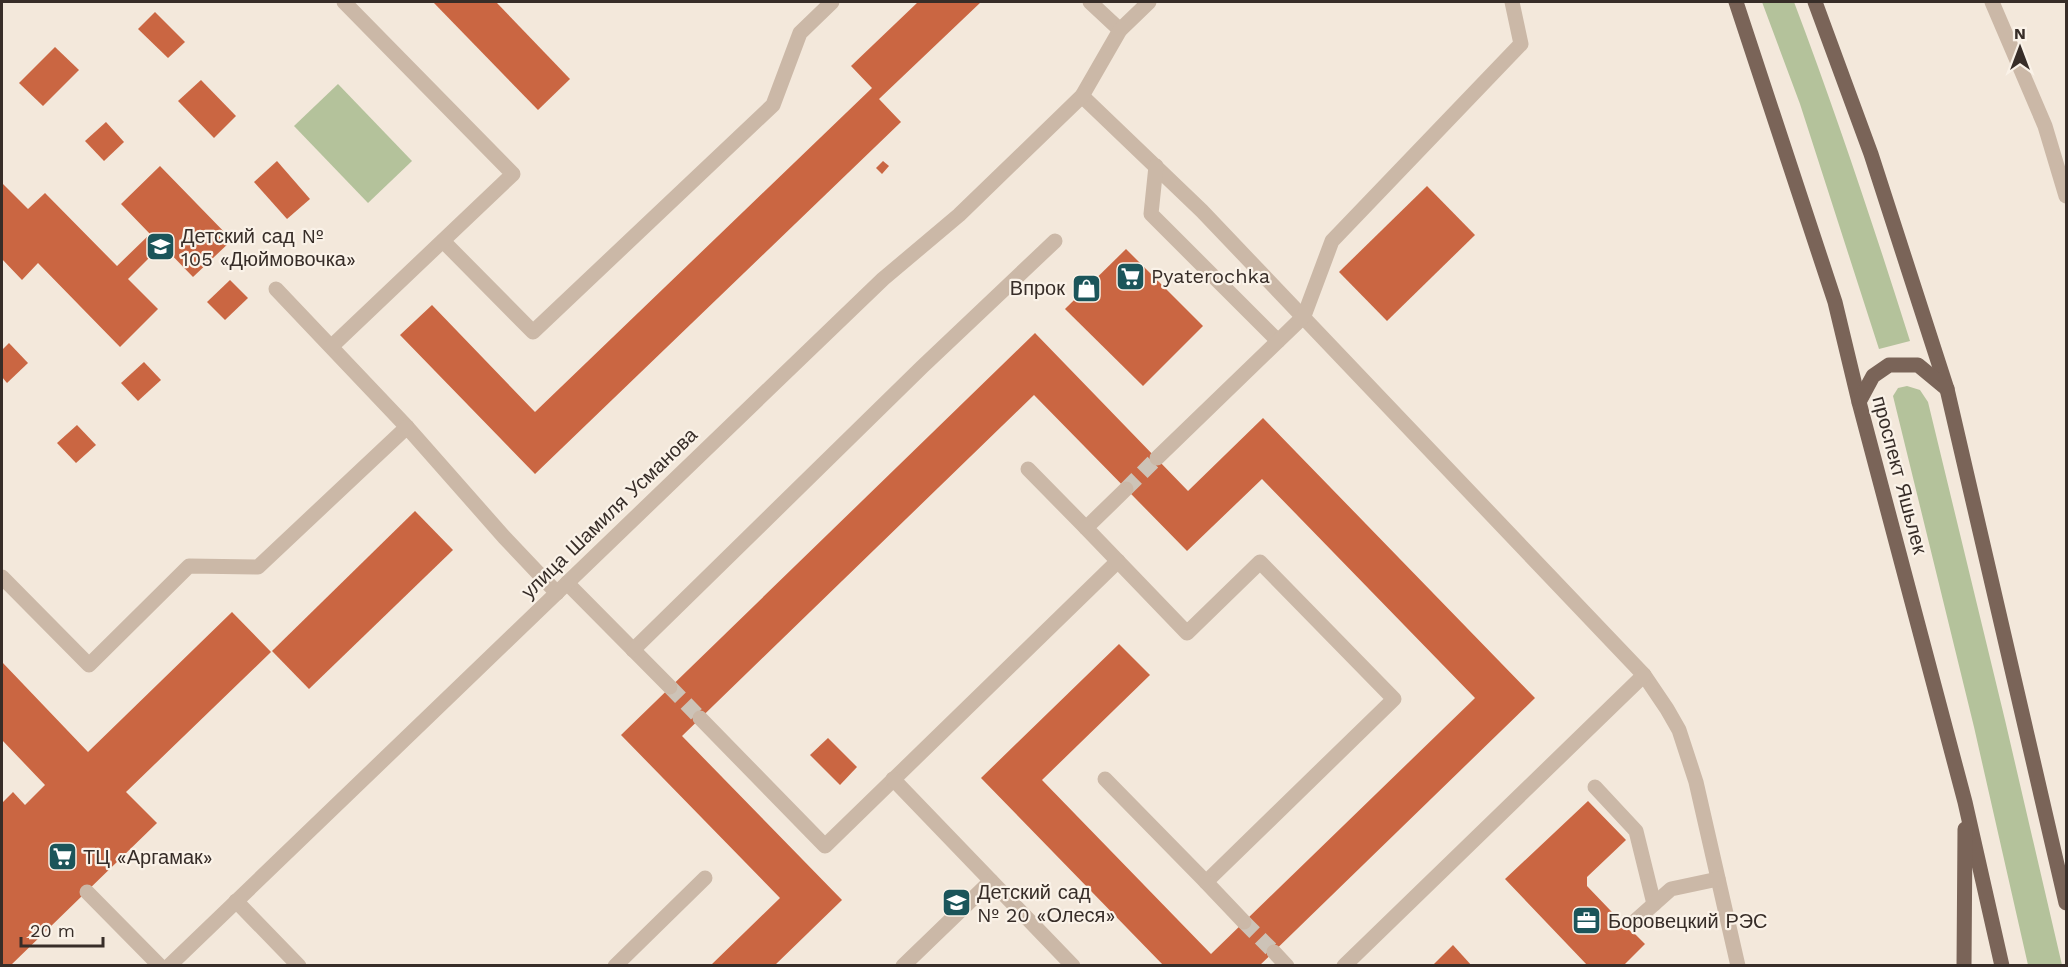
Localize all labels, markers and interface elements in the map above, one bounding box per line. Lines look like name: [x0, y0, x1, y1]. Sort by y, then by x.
north arrow: [1990, 18, 2050, 78]
text: N: [2014, 24, 2026, 43]
place label: Детский сад № 105 «Дюймовочка»: [181, 224, 356, 271]
school or university icon: Детский сад № 105 «Дюймовочка»: [144, 231, 176, 263]
supermarket icon: Pyaterochka: [1114, 260, 1146, 292]
place label: Pyaterochka: [1151, 264, 1270, 288]
shop icon: Впрок: [1070, 272, 1102, 304]
place label: Впрок: [1010, 276, 1065, 300]
street label: проспект Яшьлек: [1867, 393, 1933, 557]
street label: улица Шамиля Усманова: [516, 422, 703, 603]
supermarket icon: ТЦ «Аргамак»: [46, 841, 78, 873]
place label: ТЦ «Аргамак»: [83, 845, 213, 869]
place label: Детский сад № 20 «Олеся»: [977, 880, 1115, 927]
school or university icon: Детский сад № 20 «Олеся»: [940, 887, 972, 919]
office icon: Боровецкий РЭС: [1571, 905, 1603, 937]
place label: Боровецкий РЭС: [1608, 909, 1768, 933]
scale bar: [21, 910, 104, 948]
text: 20 m: [30, 920, 75, 941]

